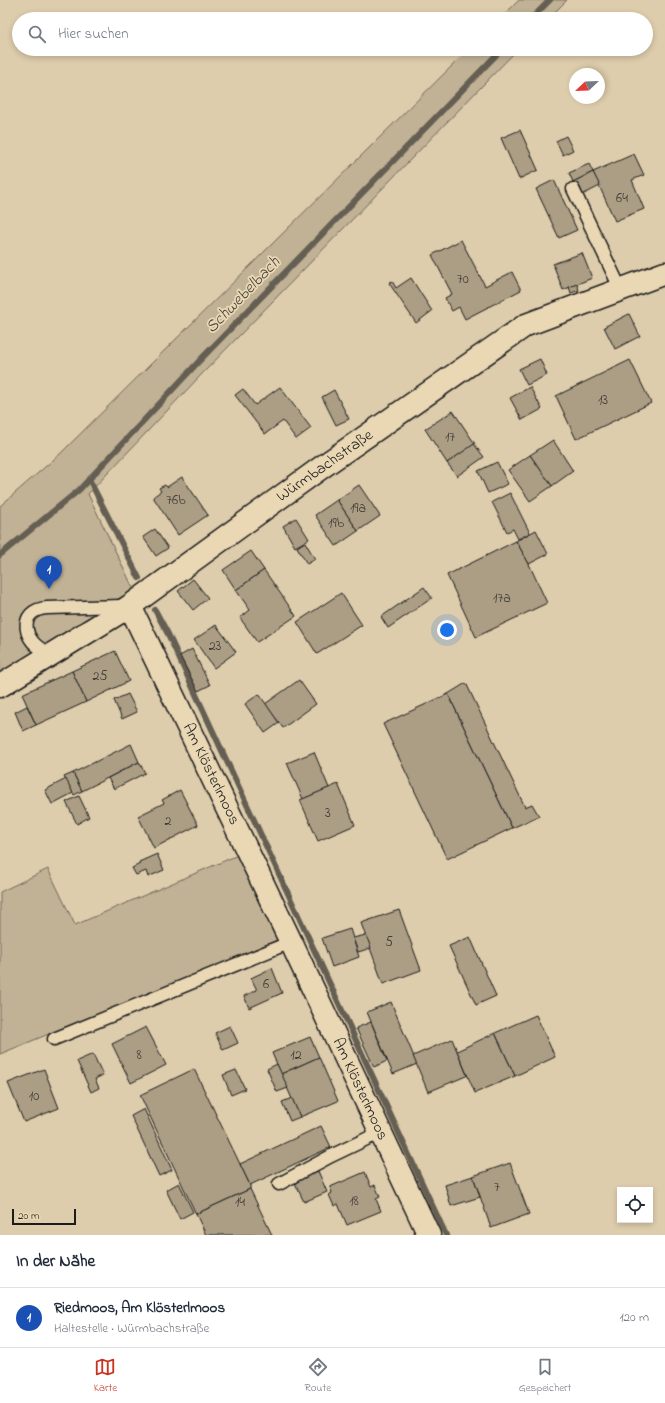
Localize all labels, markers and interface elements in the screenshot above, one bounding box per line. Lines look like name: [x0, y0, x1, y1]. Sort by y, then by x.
search box: [12, 12, 653, 56]
icon: search: [26, 23, 48, 45]
text: Hier suchen: [58, 23, 129, 45]
north arrow: [569, 68, 605, 104]
house number: 64: [616, 188, 628, 209]
water label: Schwebelbach: [200, 250, 287, 339]
house number: 70: [457, 269, 469, 290]
house number: 13: [598, 390, 608, 411]
street label: Würmbachstraße: [272, 423, 379, 508]
house number: 17: [445, 427, 455, 448]
house number: 76b: [166, 490, 186, 511]
house number: 19a: [350, 498, 366, 519]
house number: 19b: [328, 513, 345, 534]
pin: 1: [36, 556, 62, 589]
house number: 17a: [493, 588, 511, 609]
your location: [437, 620, 457, 640]
house number: 23: [209, 636, 222, 657]
house number: 25: [93, 666, 107, 687]
street label: Am Klösterlmoos: [176, 719, 246, 829]
house number: 3: [325, 803, 331, 824]
house number: 2: [165, 811, 172, 832]
house number: 5: [385, 932, 393, 953]
house number: 6: [263, 974, 269, 995]
street label: Am Klösterlmoos: [326, 1034, 394, 1144]
house number: 8: [136, 1045, 142, 1066]
house number: 12: [290, 1045, 302, 1066]
house number: 10: [29, 1086, 39, 1107]
house number: 7: [494, 1177, 500, 1198]
map controls: [617, 1187, 653, 1223]
button: locate: [617, 1187, 653, 1223]
house number: 18: [349, 1191, 359, 1212]
house number: 14: [235, 1192, 245, 1213]
scale bar: [12, 1207, 76, 1226]
text: 20 m: [18, 1208, 40, 1224]
text: In der Nähe: [16, 1249, 95, 1274]
text: Riedmoos, Am Klösterlmoos: [54, 1297, 225, 1319]
text: 1: [27, 1308, 31, 1327]
text: 120 m: [619, 1308, 649, 1327]
text: Haltestelle · Würmbachstraße: [54, 1319, 209, 1338]
tab: Karte: [94, 1356, 117, 1396]
tab: Route: [305, 1356, 331, 1396]
tab: Gespeichert: [519, 1356, 571, 1396]

